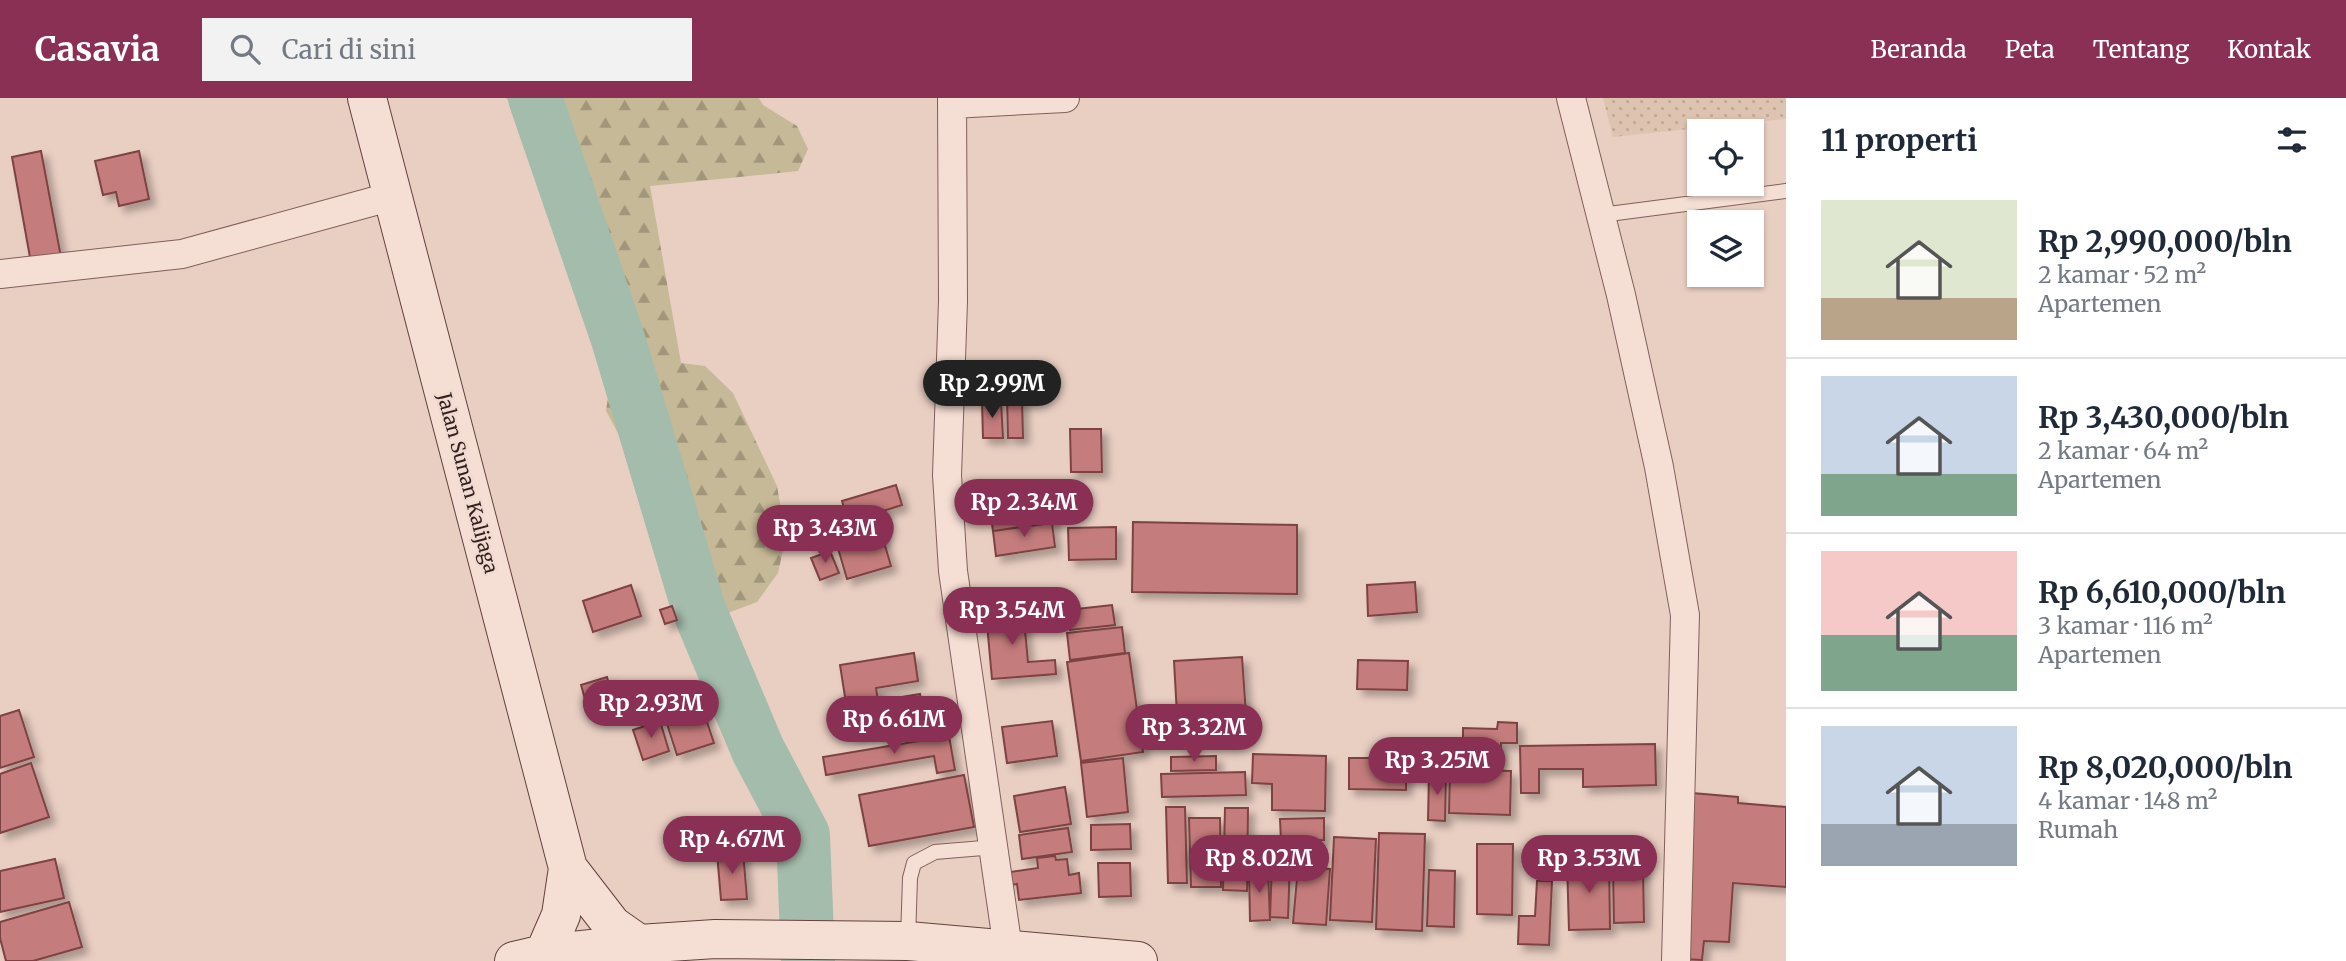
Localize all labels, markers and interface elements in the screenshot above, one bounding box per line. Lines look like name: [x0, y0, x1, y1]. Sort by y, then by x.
search box: [202, 18, 692, 81]
text: Casavia: [35, 29, 160, 70]
icon: search: [226, 30, 264, 68]
text: Cari di sini: [282, 33, 416, 66]
text: Beranda: [1871, 34, 1967, 65]
text: Peta: [2005, 34, 2055, 65]
text: Tentang: [2093, 34, 2189, 65]
text: Kontak: [2227, 34, 2311, 65]
map controls: [1687, 119, 1764, 287]
button: locate: [1687, 119, 1764, 196]
text: 11 properti: [1821, 121, 1978, 159]
icon: filters: [2273, 121, 2311, 159]
button: layers: [1687, 210, 1764, 287]
text: Rp 2,990,000/bln: [2038, 222, 2292, 260]
icon: home: [1877, 228, 1961, 312]
text: 2 kamar · 52 m²: [2038, 260, 2206, 289]
text: Apartemen: [2038, 289, 2162, 318]
pin: Rp 2.99M: [920, 360, 1064, 420]
text: Rp 2.99M: [939, 368, 1045, 397]
street label: Jalan Sunan Kalijaga: [432, 389, 504, 576]
text: Rp 3,430,000/bln: [2038, 398, 2289, 436]
icon: home: [1877, 404, 1961, 488]
text: 2 kamar · 64 m²: [2038, 436, 2208, 465]
text: Apartemen: [2038, 465, 2162, 494]
pin: Rp 2.34M: [952, 480, 1096, 539]
text: Rp 2.34M: [970, 487, 1078, 516]
pin: Rp 3.43M: [753, 505, 897, 565]
text: Rp 3.43M: [773, 513, 877, 542]
text: Rp 6,610,000/bln: [2038, 573, 2286, 611]
icon: home: [1877, 579, 1961, 663]
pin: Rp 3.54M: [940, 588, 1084, 647]
text: Rp 3.54M: [959, 595, 1065, 624]
text: 3 kamar · 116 m²: [2038, 611, 2213, 640]
text: Apartemen: [2038, 640, 2162, 669]
pin: Rp 2.93M: [579, 680, 723, 740]
text: Rp 2.93M: [599, 688, 703, 717]
pin: Rp 6.61M: [822, 696, 966, 756]
text: Rp 6.61M: [842, 704, 946, 733]
pin: Rp 3.32M: [1122, 704, 1266, 764]
text: Rp 3.32M: [1141, 712, 1247, 741]
pin: Rp 3.25M: [1365, 738, 1509, 797]
text: Rp 3.25M: [1384, 745, 1490, 774]
text: Rp 8,020,000/bln: [2038, 748, 2293, 786]
icon: home: [1877, 754, 1961, 838]
text: 4 kamar · 148 m²: [2038, 786, 2217, 815]
text: Rumah: [2038, 815, 2118, 844]
pin: Rp 4.67M: [660, 816, 804, 876]
text: Rp 4.67M: [679, 824, 785, 853]
pin: Rp 8.02M: [1187, 836, 1331, 895]
pin: Rp 3.53M: [1517, 836, 1661, 895]
text: Rp 8.02M: [1205, 843, 1313, 872]
text: Rp 3.53M: [1537, 843, 1641, 872]

